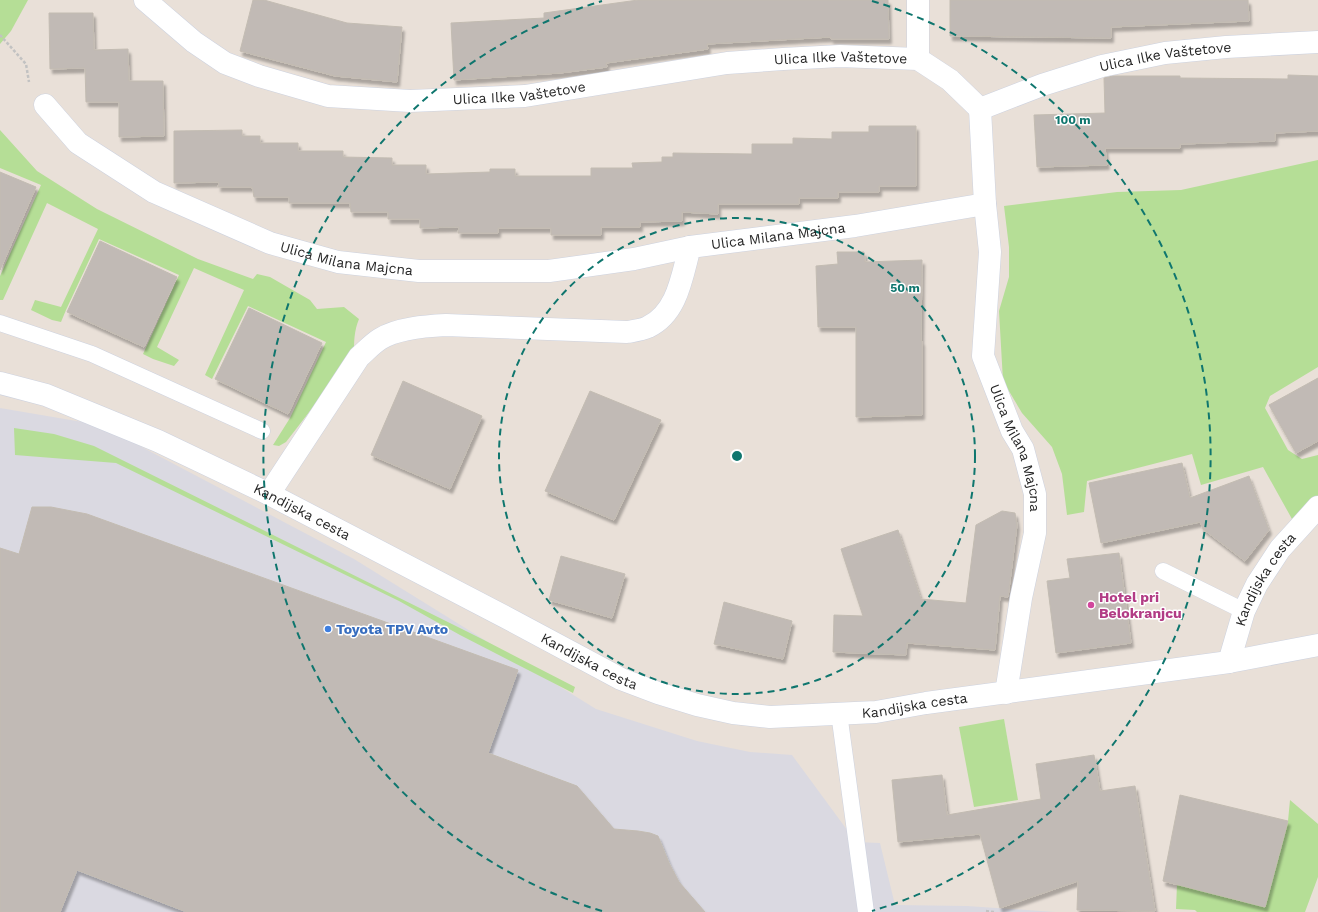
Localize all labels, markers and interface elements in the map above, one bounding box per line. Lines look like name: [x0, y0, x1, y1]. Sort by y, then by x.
street label: Ulica Ilke Vaštetove: [1098, 39, 1232, 74]
street label: Ulica Ilke Vaštetove: [773, 48, 908, 68]
street label: Ulica Ilke Vaštetove: [452, 78, 587, 107]
text: 100 m: [1055, 113, 1091, 127]
street label: Ulica Milana Majcna: [710, 219, 846, 252]
street label: Ulica Milana Majcna: [278, 238, 414, 278]
text: 50 m: [890, 281, 920, 295]
street label: Ulica Milana Majcna: [987, 382, 1043, 512]
centre of rings: [730, 449, 744, 463]
street label: Kandijska cesta: [251, 480, 353, 543]
street label: Kandijska cesta: [1232, 529, 1299, 628]
place label: Hotel pri Belokranjcu: [1099, 589, 1182, 621]
marker: Hotel pri Belokranjcu: [1086, 600, 1096, 610]
place label: Toyota TPV Avto: [336, 621, 448, 637]
marker: Toyota TPV Avto: [323, 624, 333, 634]
street label: Kandijska cesta: [538, 630, 640, 693]
street label: Kandijska cesta: [861, 689, 968, 721]

